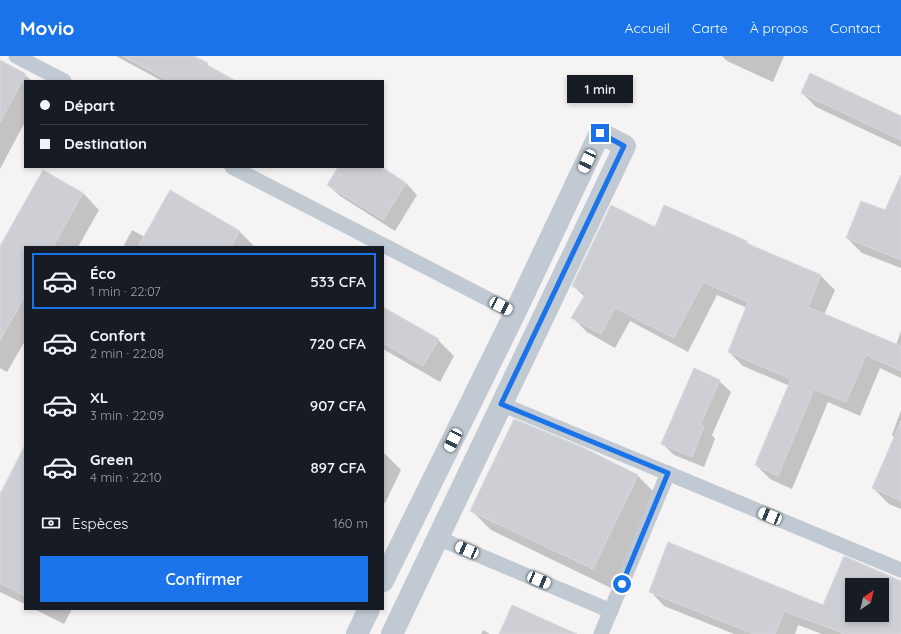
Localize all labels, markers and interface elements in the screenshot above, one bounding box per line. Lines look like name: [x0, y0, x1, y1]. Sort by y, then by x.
text: Movio: [20, 16, 74, 40]
text: Accueil: [624, 19, 670, 37]
text: Carte: [692, 19, 728, 37]
text: À propos: [750, 19, 808, 37]
text: Contact: [830, 19, 881, 37]
callout: 1 min: [567, 75, 633, 103]
text: 1 min: [584, 81, 616, 97]
text: Départ: [64, 96, 115, 115]
route end: [591, 124, 609, 142]
text: Destination: [64, 134, 147, 153]
car: [576, 148, 598, 174]
icon: car: [42, 263, 78, 299]
text: Éco: [90, 264, 116, 283]
text: 533 CFA: [310, 272, 366, 291]
text: 1 min · 22:07: [90, 283, 161, 299]
car: [488, 295, 514, 317]
icon: car: [42, 325, 78, 361]
text: Confort: [90, 326, 146, 345]
text: 720 CFA: [309, 334, 366, 353]
text: 2 min · 22:08: [90, 345, 164, 361]
icon: car: [42, 387, 78, 423]
text: XL: [90, 388, 108, 407]
text: 907 CFA: [310, 396, 366, 415]
text: 3 min · 22:09: [90, 407, 164, 423]
car: [442, 427, 464, 453]
icon: car: [42, 449, 78, 485]
text: Green: [90, 450, 133, 469]
text: 897 CFA: [310, 458, 366, 477]
text: 4 min · 22:10: [90, 469, 162, 485]
car: [757, 506, 783, 526]
icon: cash: [40, 512, 62, 534]
text: Espèces: [72, 514, 128, 533]
text: 160 m: [333, 515, 368, 531]
car: [454, 540, 480, 560]
button: Confirmer: [40, 556, 368, 602]
car: [526, 570, 552, 590]
route start: [613, 575, 631, 593]
north arrow: [845, 578, 889, 622]
map controls: [845, 578, 889, 622]

